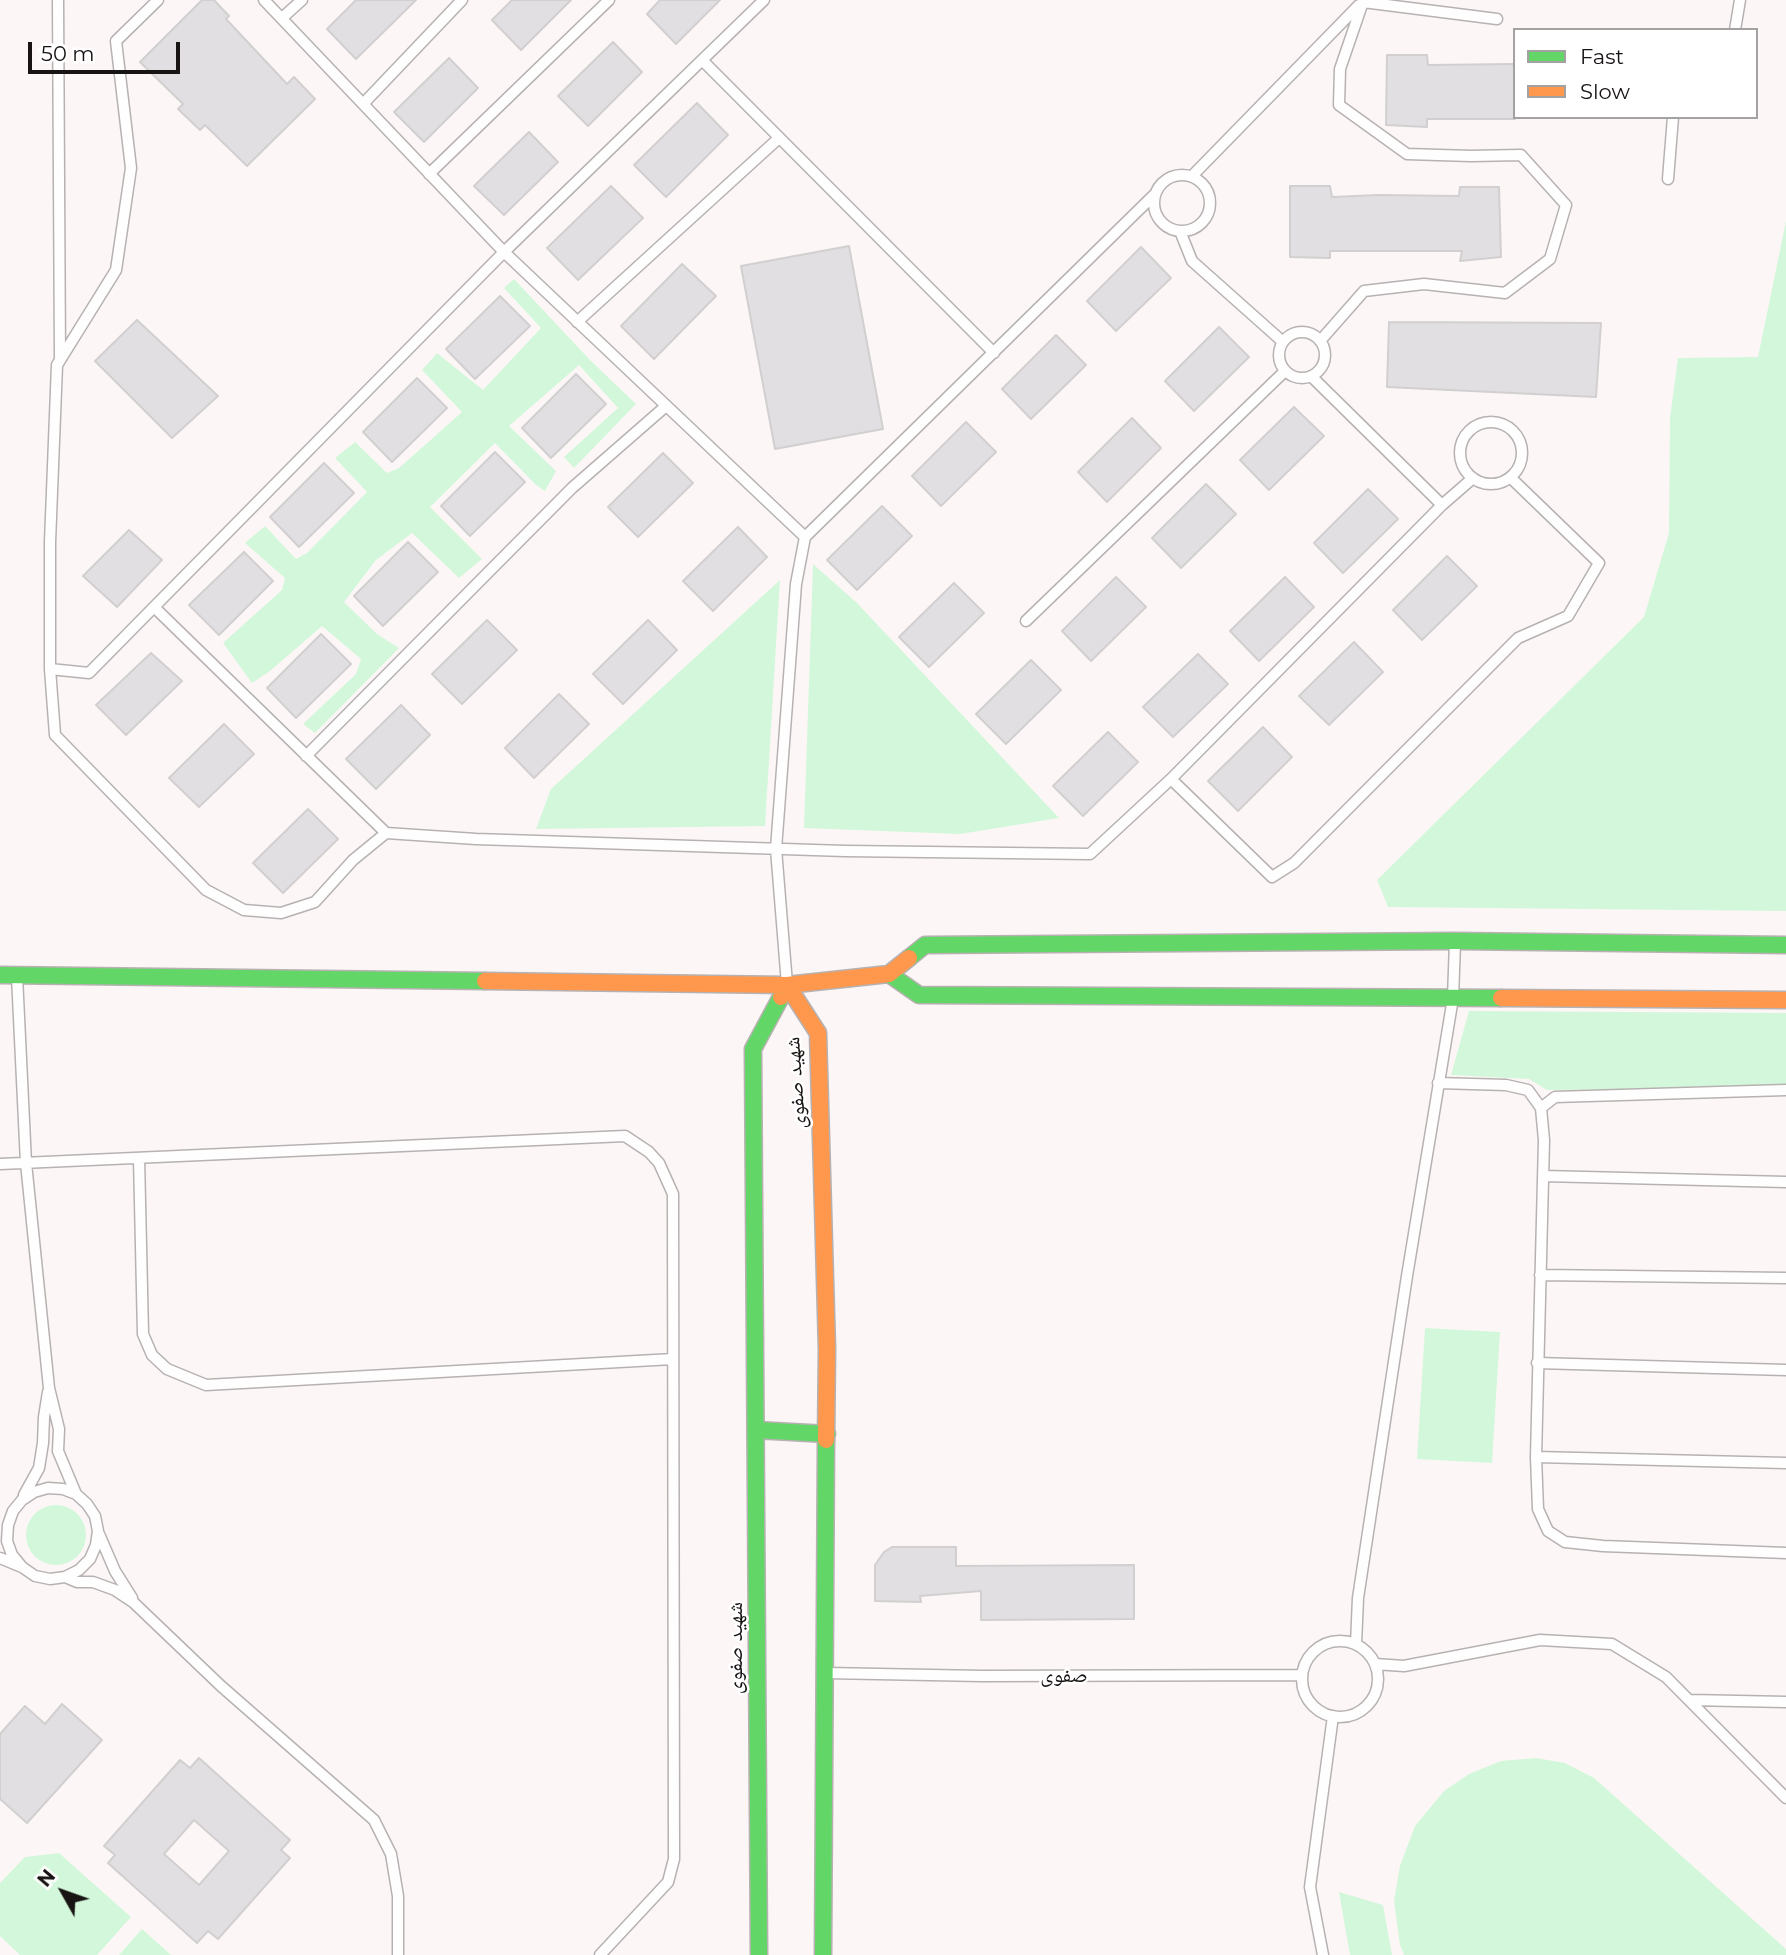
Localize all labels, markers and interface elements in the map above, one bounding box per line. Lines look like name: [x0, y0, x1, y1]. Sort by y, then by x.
scale bar: [32, 28, 184, 72]
legend: [1513, 28, 1758, 119]
text: 50 m: [41, 41, 95, 66]
text: Fast: [1580, 44, 1624, 69]
text: Slow: [1580, 79, 1630, 104]
street label: شهید صفوی: [780, 1036, 812, 1130]
street label: شهید صفوی: [723, 1602, 749, 1694]
street label: صفوی: [1040, 1663, 1088, 1689]
north arrow: [28, 1857, 98, 1927]
text: N: [33, 1865, 60, 1891]

